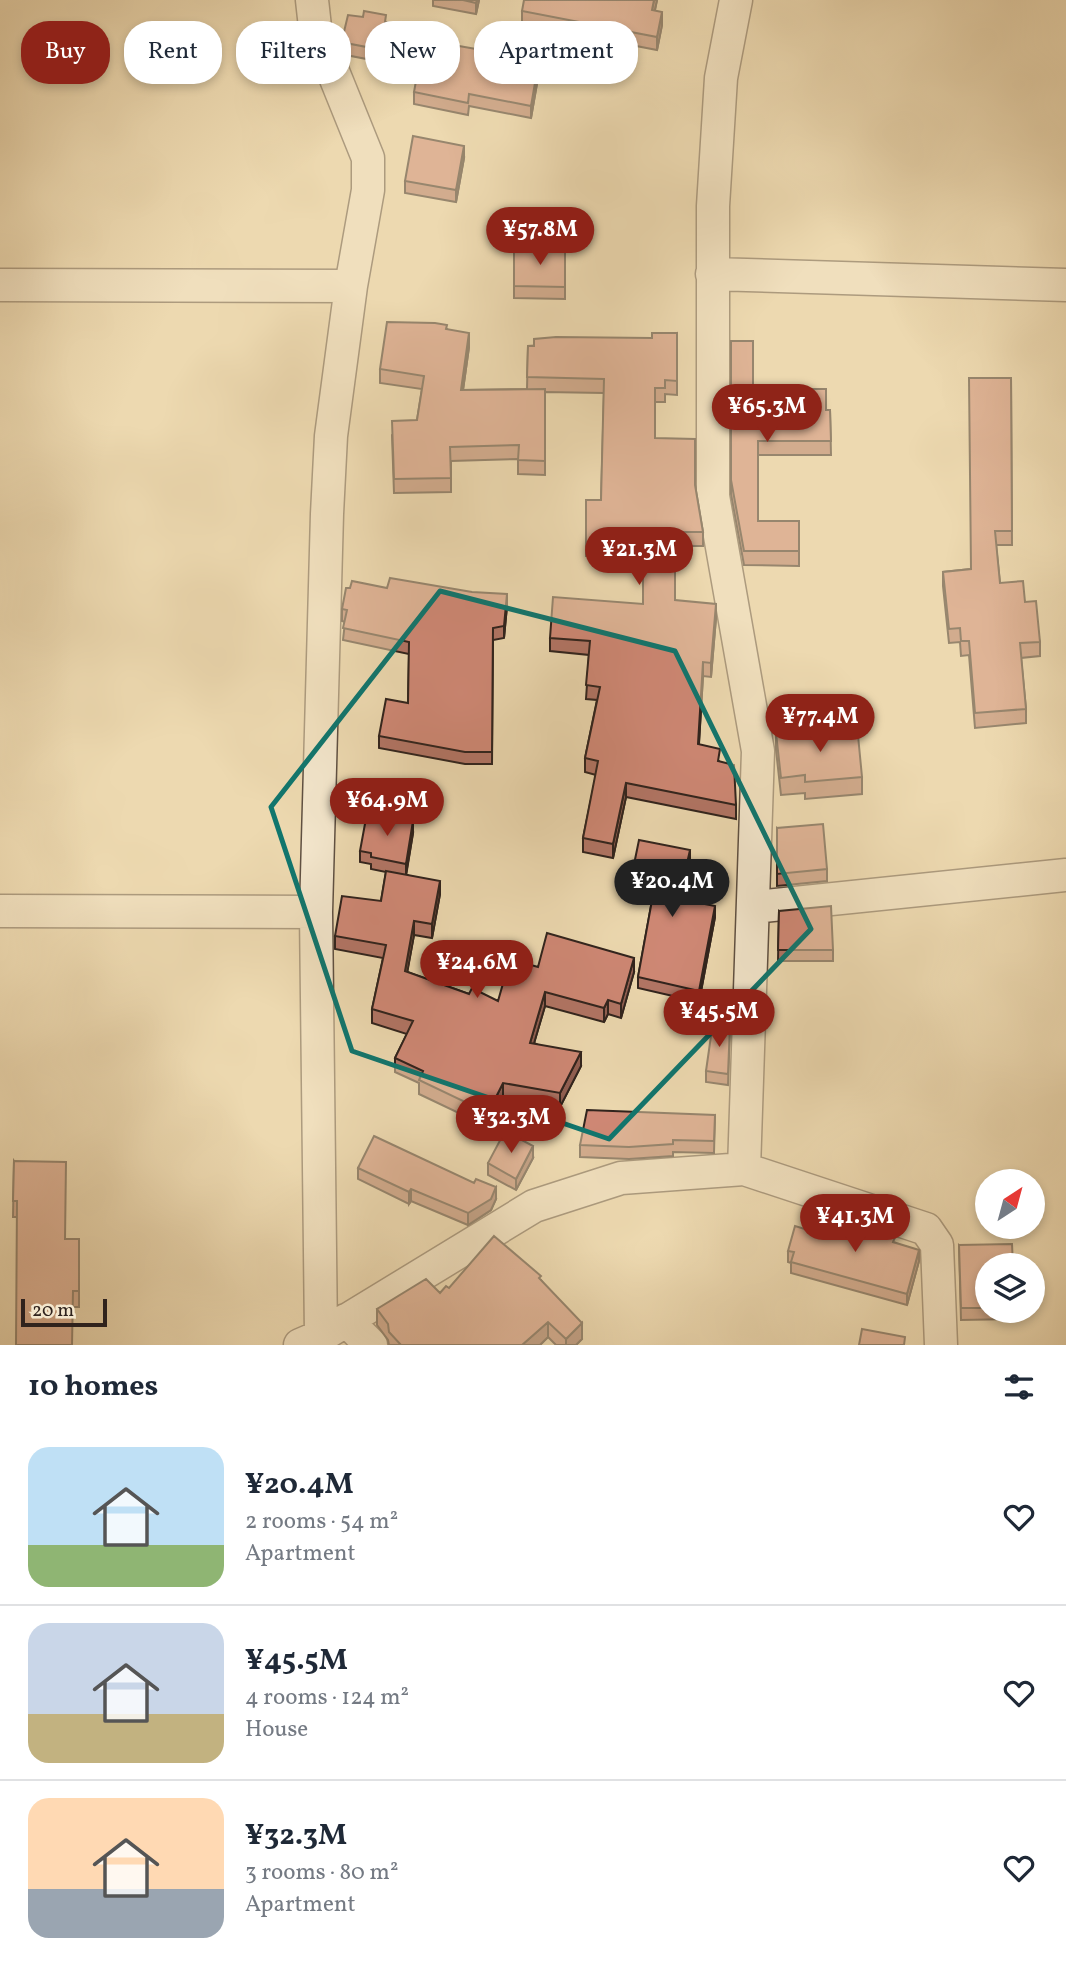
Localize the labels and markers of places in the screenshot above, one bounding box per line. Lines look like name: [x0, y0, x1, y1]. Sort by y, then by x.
pin: ¥57.8M: [483, 208, 597, 267]
pin: ¥65.3M: [710, 384, 824, 444]
pin: ¥21.3M: [582, 528, 696, 587]
pin: ¥77.4M: [763, 694, 877, 754]
pin: ¥64.9M: [330, 778, 444, 838]
pin: ¥20.4M: [615, 860, 729, 919]
pin: ¥24.6M: [420, 940, 534, 1000]
pin: ¥45.5M: [662, 990, 776, 1049]
pin: ¥32.3M: [454, 1096, 568, 1155]
pin: ¥41.3M: [798, 1194, 912, 1254]

